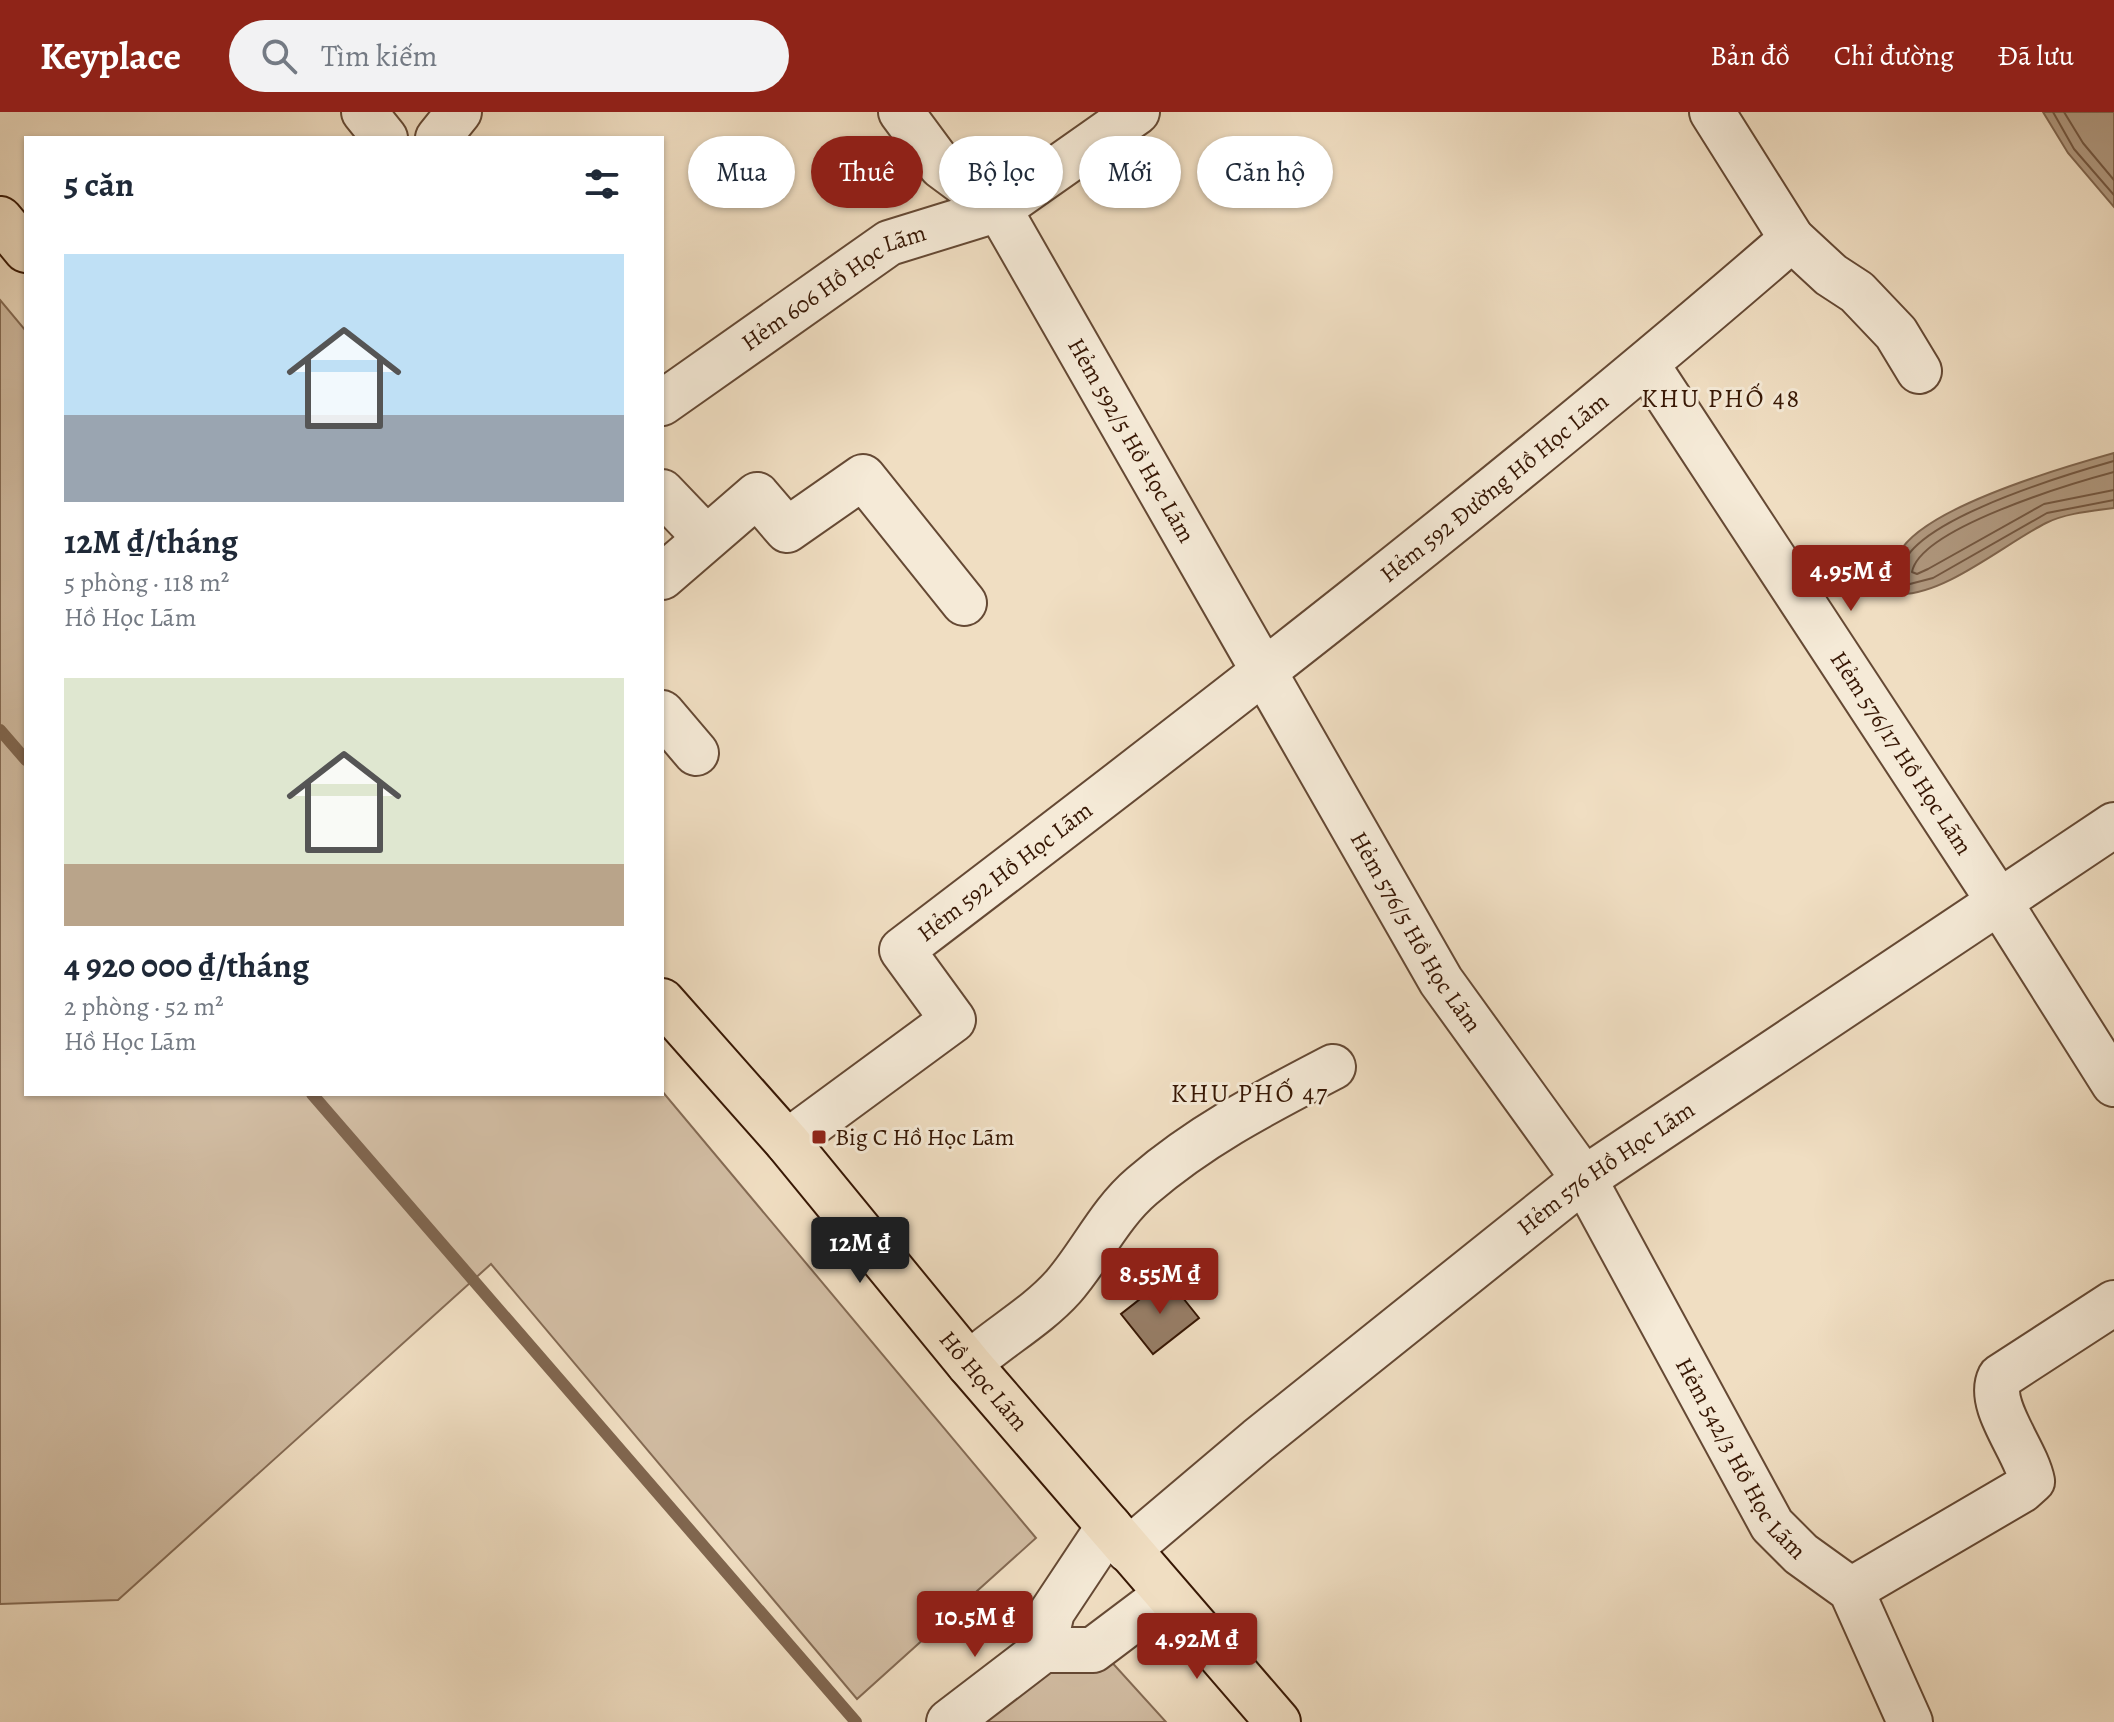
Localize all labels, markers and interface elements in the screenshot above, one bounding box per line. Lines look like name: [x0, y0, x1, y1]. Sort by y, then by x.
search box: [229, 20, 789, 92]
text: Keyplace: [40, 30, 181, 82]
icon: search: [257, 34, 301, 78]
text: Tìm kiếm: [321, 36, 438, 76]
text: Bản đồ: [1710, 37, 1790, 75]
text: Chỉ đường: [1834, 37, 1954, 75]
text: Đã lưu: [1998, 37, 2074, 75]
chip: Mua: [688, 136, 795, 208]
chip: Thuê: [811, 136, 923, 208]
chip: Bộ lọc: [939, 136, 1063, 208]
chip: Mới: [1079, 136, 1181, 208]
chip: Căn hộ: [1197, 136, 1333, 208]
text: 5 căn: [64, 161, 134, 208]
icon: filters: [580, 162, 624, 206]
street label: Hẻm 606 Hồ Học Lãm: [735, 217, 930, 358]
icon: home: [272, 306, 416, 450]
street label: Hẻm 592/5 Hồ Học Lãm: [1060, 332, 1203, 549]
district label: KHU PHỐ 48: [1641, 381, 1801, 416]
street label: Hẻm 592 Đường Hồ Học Lãm: [1373, 385, 1615, 590]
text: 12M ₫/tháng: [64, 518, 238, 565]
pin: 4.95M ₫: [1777, 545, 1925, 613]
text: 4.95M ₫: [1810, 553, 1892, 588]
text: 5 phòng · 118 m²: [64, 565, 229, 600]
text: Hồ Học Lãm: [64, 600, 196, 635]
street label: Hẻm 576/17 Hồ Học Lãm: [1823, 645, 1980, 861]
icon: home: [272, 730, 416, 874]
street label: Hẻm 592 Hồ Học Lãm: [911, 794, 1099, 949]
street label: Hẻm 576/5 Hồ Học Lãm: [1343, 826, 1489, 1039]
text: 4 920 000 ₫/tháng: [64, 942, 309, 989]
text: 2 phòng · 52 m²: [64, 989, 224, 1024]
text: Hồ Học Lãm: [64, 1024, 196, 1059]
district label: KHU PHỐ 47: [1171, 1076, 1329, 1111]
street label: Hẻm 576 Hồ Học Lãm: [1510, 1094, 1701, 1243]
place label: Big C Hồ Học Lãm: [835, 1121, 1015, 1153]
marker: Big C Hồ Học Lãm: [810, 1128, 828, 1146]
pin: 12M ₫: [804, 1217, 916, 1285]
text: 12M ₫: [829, 1225, 891, 1260]
pin: 8.55M ₫: [1086, 1248, 1234, 1316]
text: 8.55M ₫: [1119, 1256, 1201, 1291]
street label: Hồ Học Lãm: [932, 1324, 1036, 1438]
street label: Hẻm 542/3 Hồ Học Lãm: [1668, 1352, 1813, 1566]
pin: 10.5M ₫: [901, 1591, 1049, 1659]
text: 10.5M ₫: [935, 1599, 1015, 1634]
pin: 4.92M ₫: [1123, 1613, 1271, 1681]
text: 4.92M ₫: [1155, 1621, 1239, 1656]

